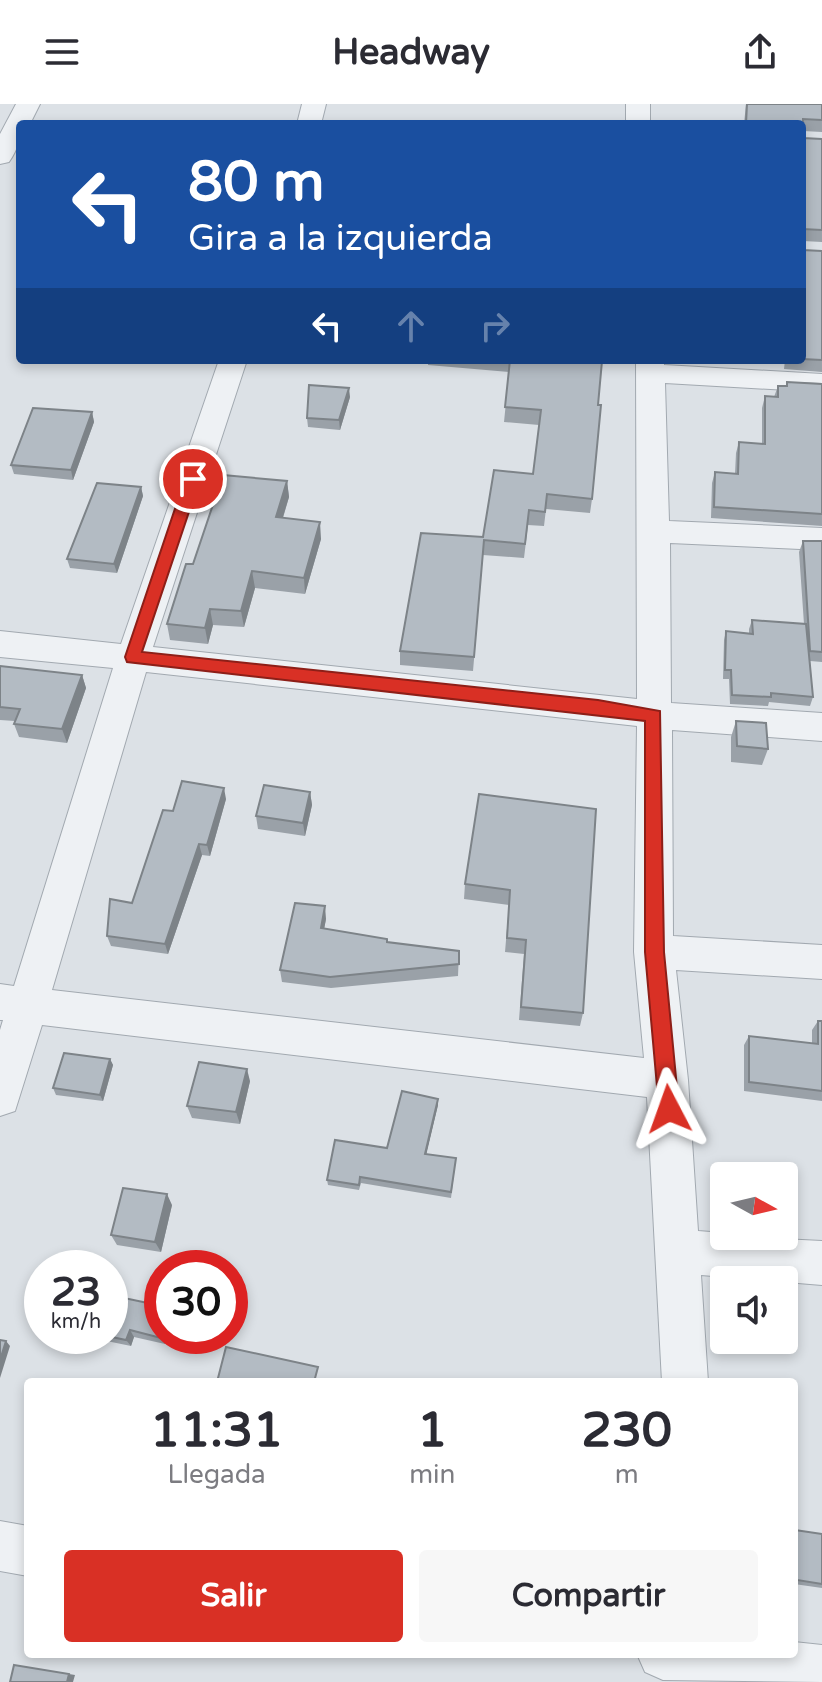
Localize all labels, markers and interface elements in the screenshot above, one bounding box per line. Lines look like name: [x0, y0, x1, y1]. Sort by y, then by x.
icon: menu: [40, 30, 84, 74]
icon: share: [738, 30, 782, 74]
text: Headway: [332, 31, 490, 74]
text: 80 m: [188, 149, 324, 216]
icon: left: [56, 152, 160, 256]
text: Gira a la izquierda: [188, 217, 493, 260]
icon: left: [305, 304, 349, 348]
icon: ahead: [389, 304, 433, 348]
icon: right: [473, 304, 517, 348]
pin: [159, 445, 227, 513]
icon: arrive: [171, 457, 215, 501]
position arrow: [627, 1067, 711, 1151]
north arrow: [710, 1162, 798, 1250]
map controls: [710, 1162, 798, 1354]
speed limit sign: 30: [144, 1250, 248, 1354]
button: sound: [710, 1266, 798, 1354]
text: 23: [51, 1268, 101, 1316]
text: km/h: [51, 1310, 101, 1334]
text: 11:31: [150, 1402, 283, 1460]
text: 1: [417, 1402, 447, 1460]
text: 230: [581, 1402, 672, 1460]
text: Llegada: [168, 1459, 266, 1490]
text: min: [409, 1459, 455, 1490]
text: m: [615, 1459, 639, 1490]
button: Salir: [64, 1550, 403, 1642]
button: Compartir: [419, 1550, 758, 1642]

